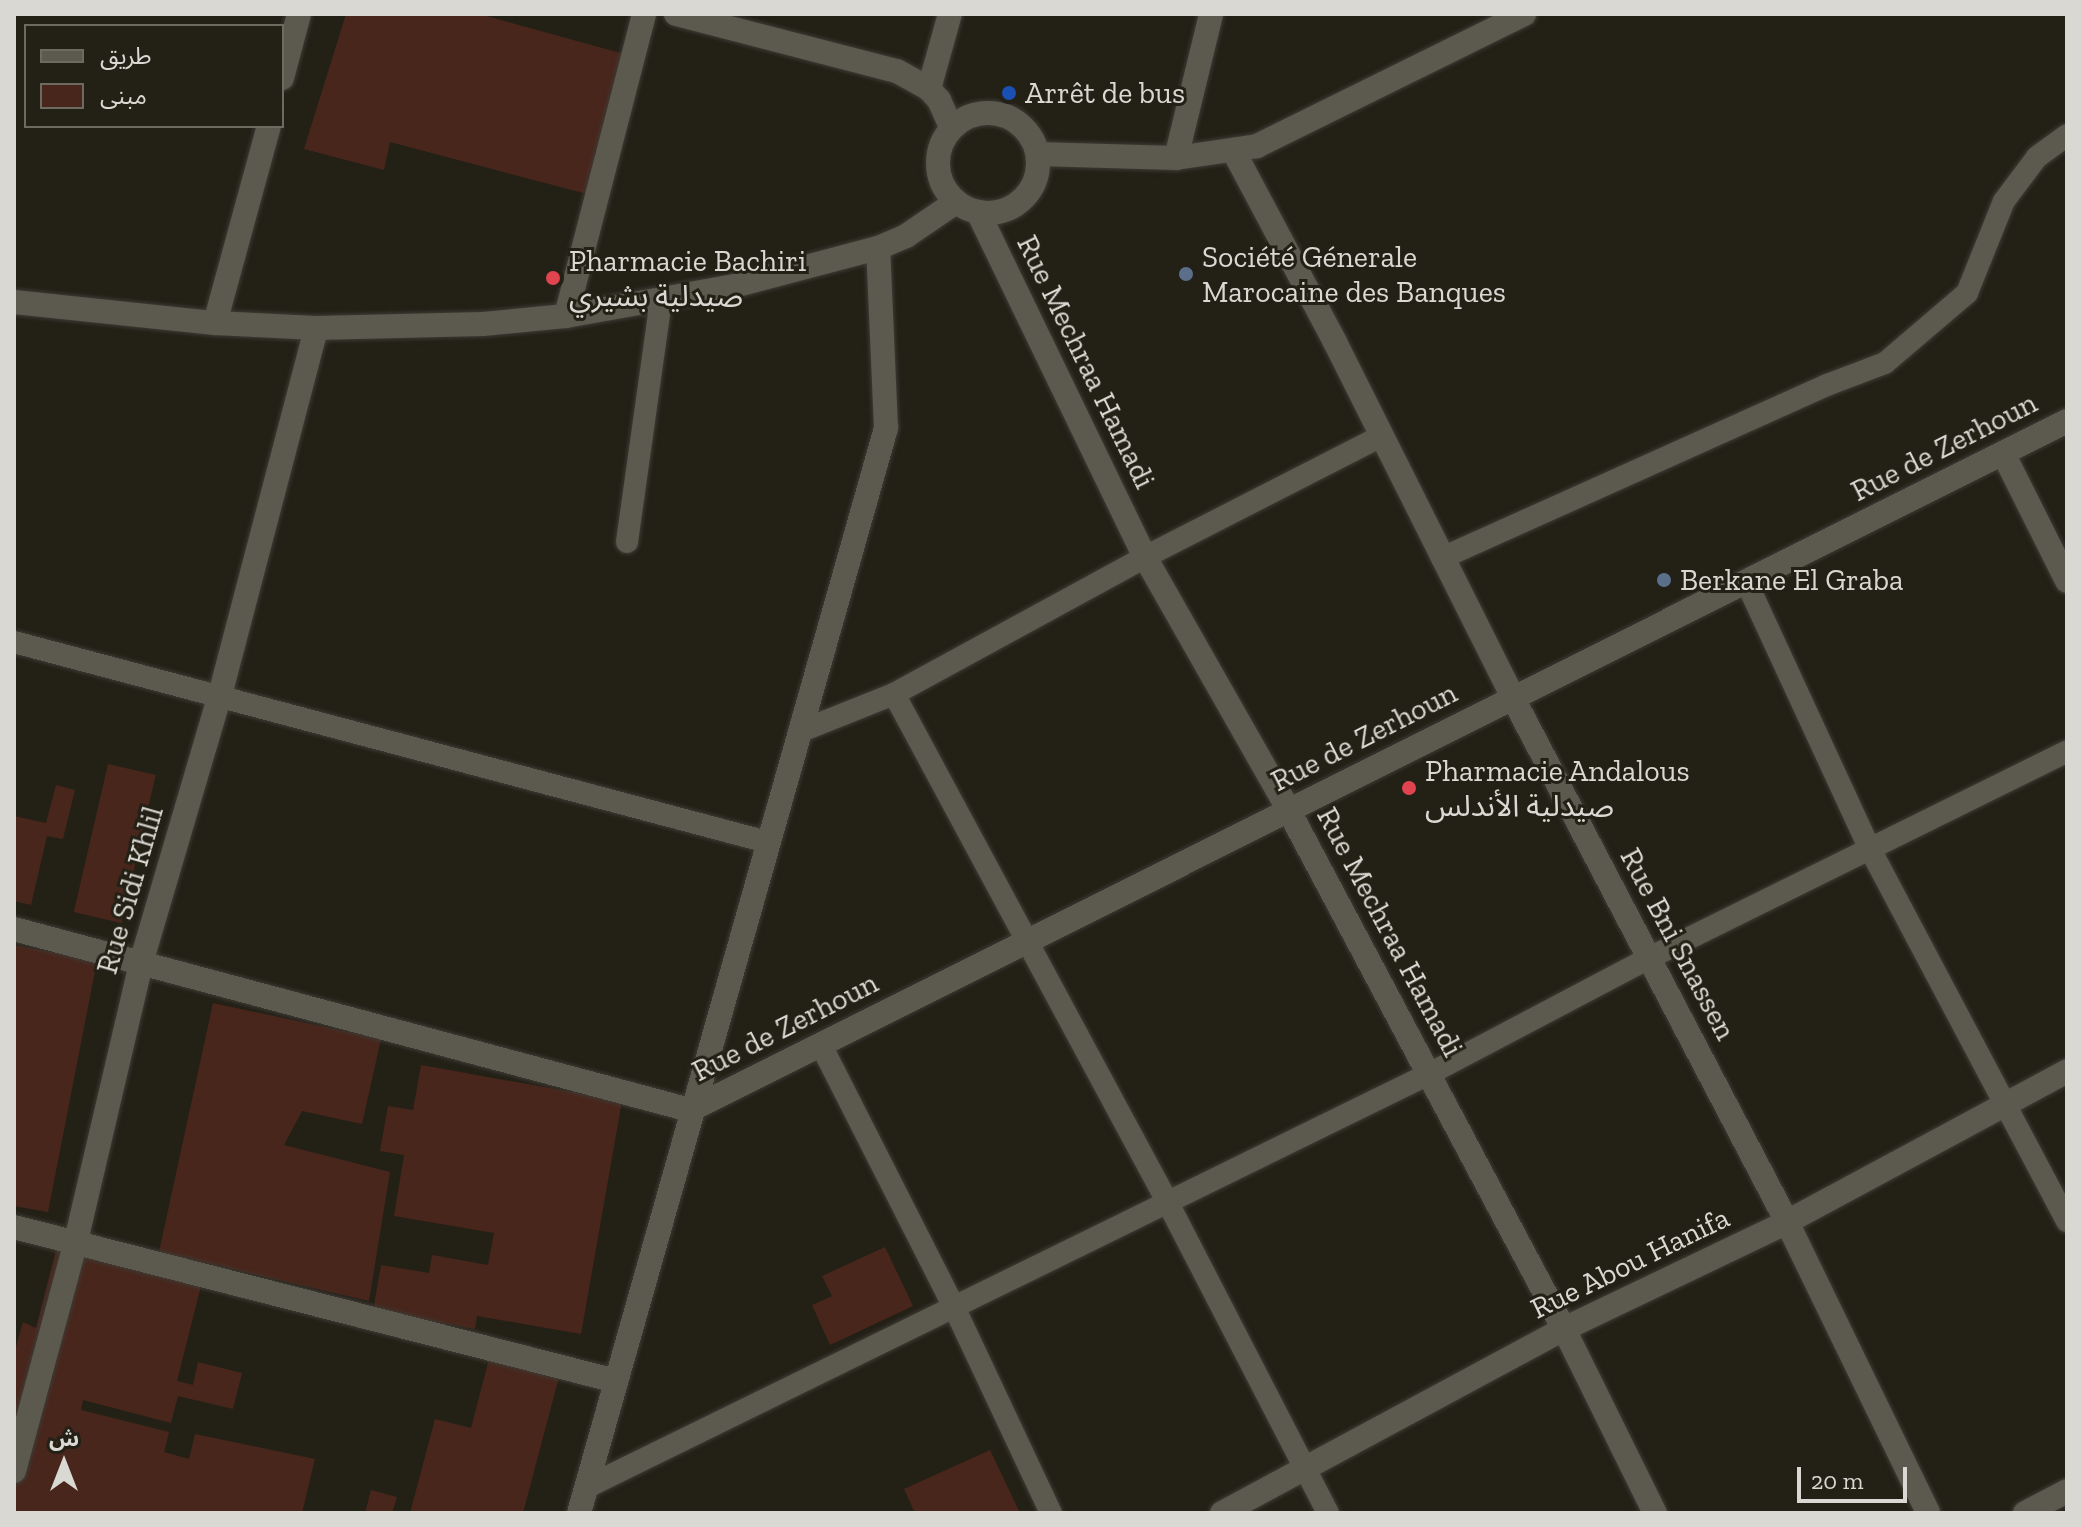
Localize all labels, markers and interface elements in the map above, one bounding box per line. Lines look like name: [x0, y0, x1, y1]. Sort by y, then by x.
legend: [24, 24, 284, 128]
text: طريق: [100, 41, 152, 70]
place label: Arrêt de bus: [1025, 75, 1185, 111]
text: مبنى: [100, 81, 147, 110]
marker: Arrêt de bus: [1000, 84, 1018, 102]
street label: Rue Mechraa Hamadi: [1009, 230, 1163, 494]
place label: Société Génerale Marocaine des Banques: [1202, 239, 1506, 310]
place label: Pharmacie Bachiri صيدلية بشيري: [569, 243, 806, 314]
marker: Société Génerale Marocaine des Banques: [1177, 265, 1195, 283]
marker: Pharmacie Bachiri صيدلية بشيري: [544, 269, 562, 287]
street label: Rue de Zerhoun: [1845, 385, 2043, 509]
place label: Berkane El Graba: [1680, 562, 1904, 598]
marker: Berkane El Graba: [1655, 571, 1673, 589]
street label: Rue de Zerhoun: [1265, 675, 1463, 799]
place label: Pharmacie Andalous صيدلية الأندلس: [1425, 753, 1691, 824]
marker: Pharmacie Andalous صيدلية الأندلس: [1400, 779, 1418, 797]
street label: Rue Mechraa Hamadi: [1309, 801, 1471, 1063]
street label: Rue Sidi Khlil: [89, 802, 171, 978]
street label: Rue Bni Snassen: [1612, 842, 1744, 1046]
street label: Rue de Zerhoun: [686, 965, 884, 1089]
street label: Rue Abou Hanifa: [1524, 1199, 1736, 1327]
north arrow: [24, 1423, 104, 1503]
text: ش: [49, 1425, 79, 1452]
scale bar: [1801, 1451, 1911, 1501]
text: 20 m: [1811, 1466, 1863, 1495]

